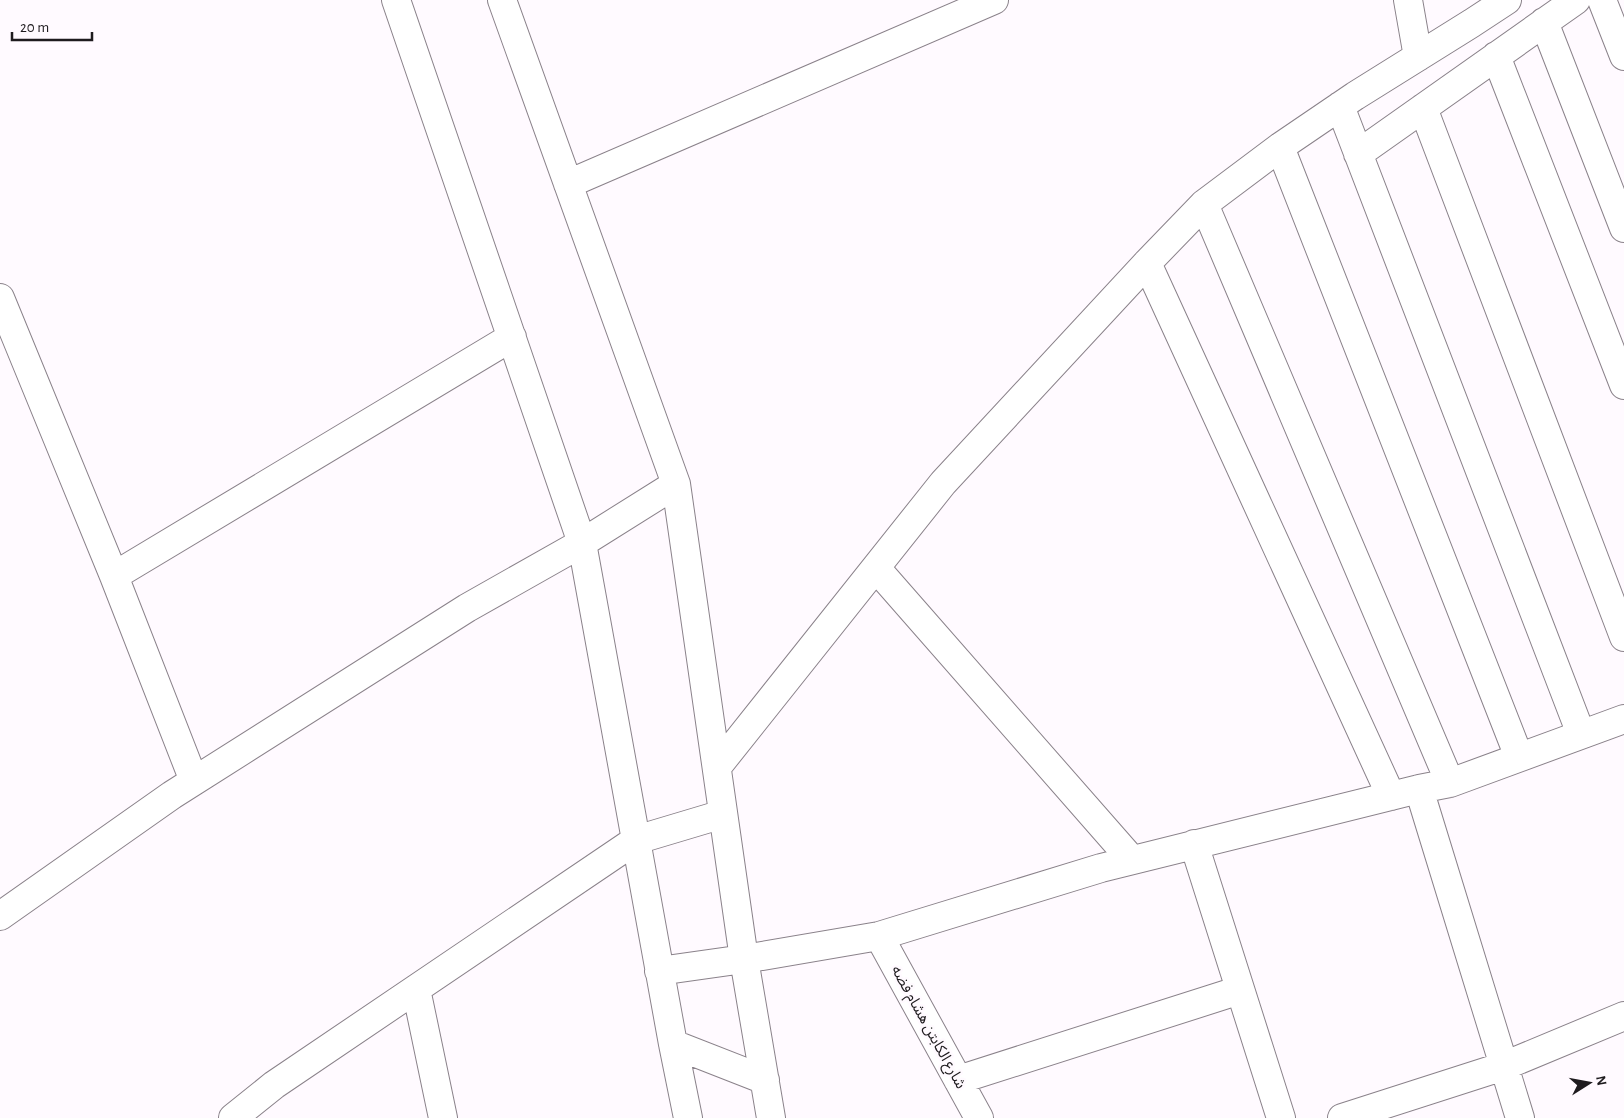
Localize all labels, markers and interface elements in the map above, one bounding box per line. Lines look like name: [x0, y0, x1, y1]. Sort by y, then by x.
scale bar: [12, 10, 92, 42]
text: 20 m: [20, 20, 49, 35]
street label: شارع الكابتن هشام فضه: [885, 963, 969, 1093]
north arrow: [1564, 1058, 1614, 1108]
text: N: [1593, 1075, 1609, 1087]

